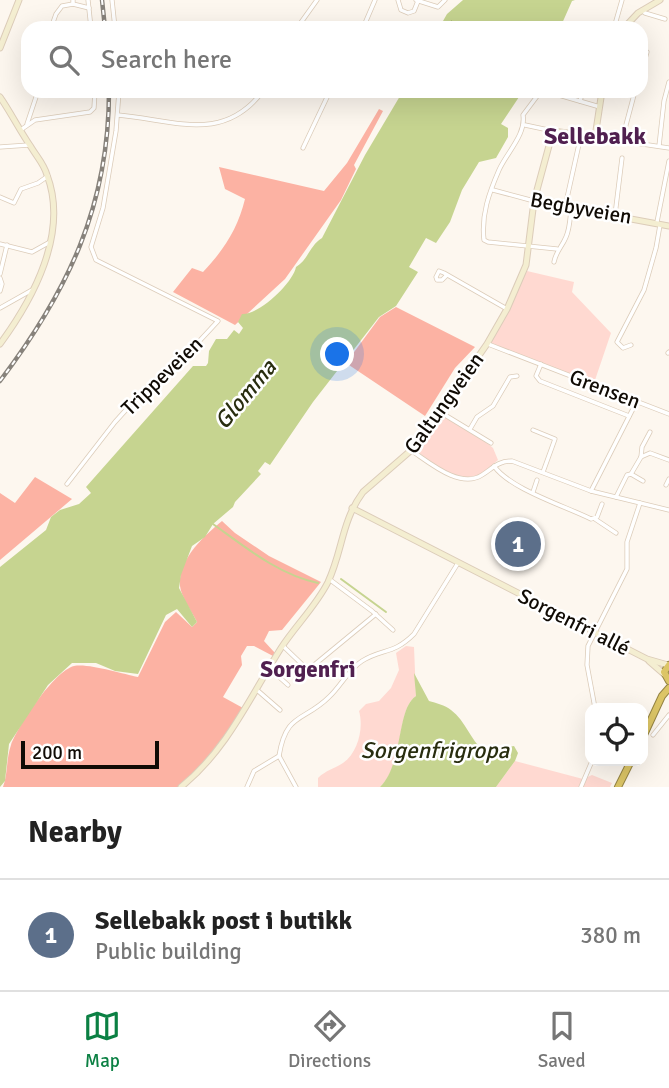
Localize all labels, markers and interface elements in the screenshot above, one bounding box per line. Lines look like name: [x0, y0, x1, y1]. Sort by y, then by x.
search box: [21, 21, 648, 98]
icon: search: [45, 41, 83, 79]
text: Search here: [101, 44, 232, 76]
district label: Sellebakk: [544, 121, 646, 151]
street label: Begbyveien: [528, 186, 634, 230]
street label: Trippeveien: [116, 331, 208, 421]
your location: [320, 337, 354, 371]
street label: Galtungveien: [399, 347, 489, 459]
water label: Glomma: [208, 353, 284, 435]
street label: Grensen: [566, 364, 644, 414]
pin: 1: [495, 518, 541, 570]
street label: Sorgenfri allé: [514, 583, 634, 661]
district label: Sorgenfri: [260, 655, 356, 684]
map controls: [585, 703, 648, 766]
button: locate: [585, 703, 648, 766]
water label: Sorgenfrigropa: [361, 736, 511, 765]
scale bar: [21, 738, 159, 770]
text: 200 m: [32, 741, 82, 765]
text: Nearby: [28, 814, 122, 851]
text: Sellebakk post i butikk: [95, 905, 352, 937]
text: 1: [45, 921, 57, 950]
text: 380 m: [580, 921, 641, 950]
text: Public building: [95, 937, 242, 966]
tab: Map: [83, 1007, 121, 1073]
tab: Directions: [288, 1007, 371, 1073]
tab: Saved: [538, 1007, 586, 1073]

